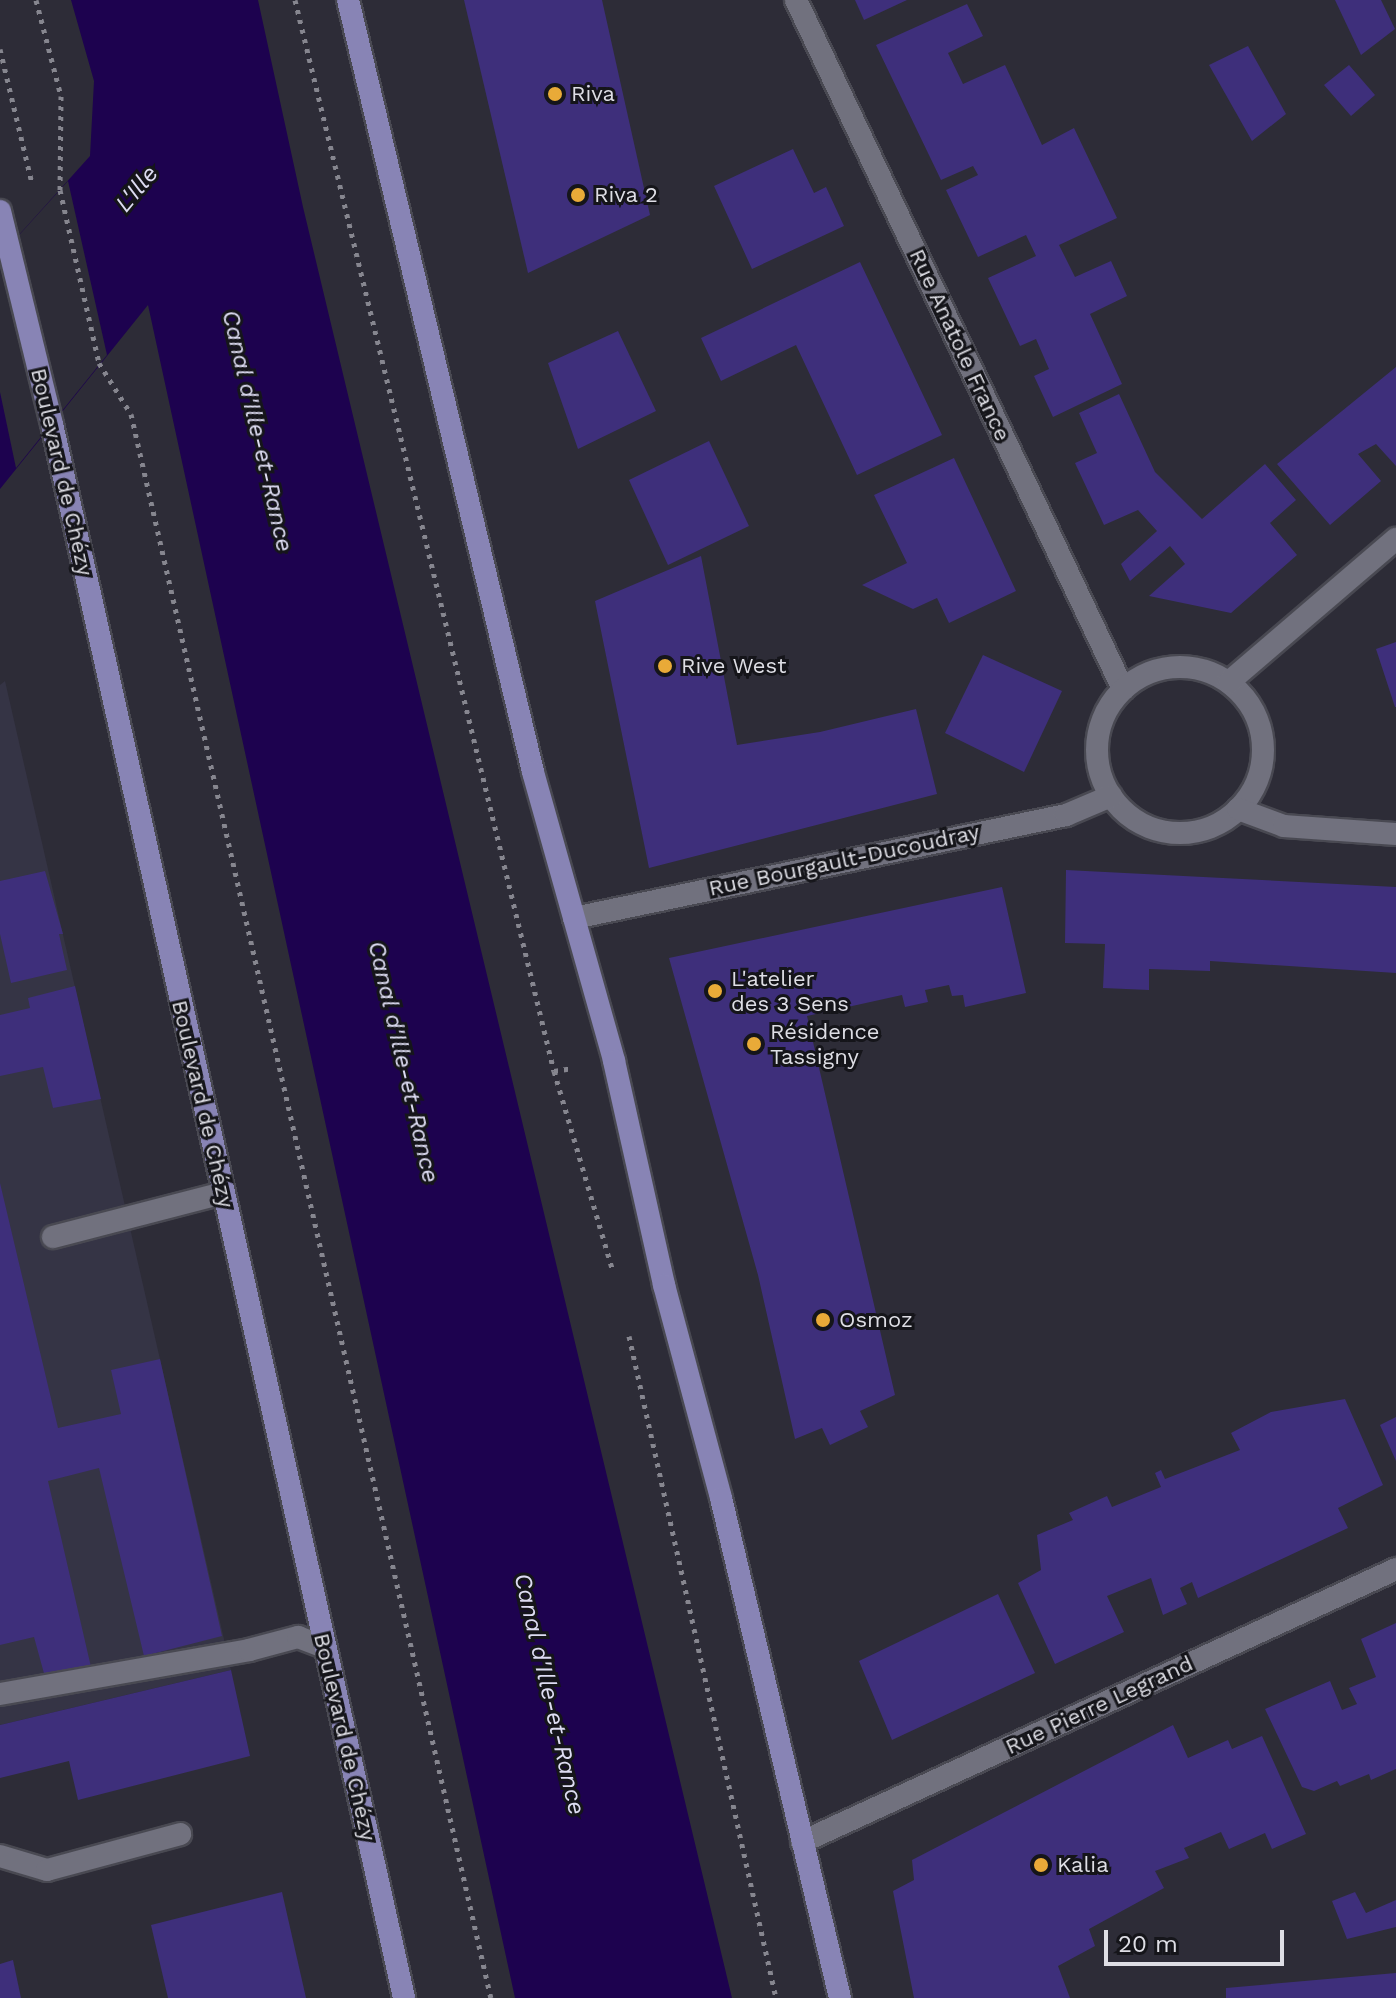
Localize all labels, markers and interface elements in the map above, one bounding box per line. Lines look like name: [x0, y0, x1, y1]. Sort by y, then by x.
place label: Riva: [571, 81, 615, 107]
marker: Riva: [546, 85, 564, 103]
water label: L'Ille: [109, 160, 165, 218]
place label: Riva 2: [594, 182, 658, 208]
marker: Riva 2: [569, 186, 587, 204]
street label: Rue Anatole France: [904, 244, 1016, 446]
water label: Canal d'Ille-et-Rance: [215, 307, 299, 555]
street label: Boulevard de Chézy: [25, 366, 99, 578]
place label: Rive West: [681, 653, 787, 679]
marker: Rive West: [656, 657, 674, 675]
street label: Rue Bourgault-Ducoudray: [706, 818, 982, 902]
water label: Canal d'Ille-et-Rance: [361, 938, 445, 1186]
place label: L'atelier des 3 Sens: [731, 965, 849, 1016]
marker: L'atelier des 3 Sens: [706, 982, 724, 1000]
street label: Boulevard de Chézy: [166, 998, 240, 1210]
place label: Résidence Tassigny: [770, 1018, 880, 1070]
marker: Résidence Tassigny: [745, 1035, 763, 1053]
place label: Osmoz: [839, 1307, 913, 1333]
marker: Osmoz: [814, 1311, 832, 1329]
water label: Canal d'Ille-et-Rance: [507, 1570, 591, 1818]
street label: Boulevard de Chézy: [308, 1631, 382, 1843]
street label: Rue Pierre Legrand: [1001, 1650, 1197, 1760]
place label: Kalia: [1057, 1852, 1109, 1878]
marker: Kalia: [1032, 1856, 1050, 1874]
scale bar: [1108, 1914, 1288, 1964]
text: 20 m: [1118, 1930, 1178, 1958]

